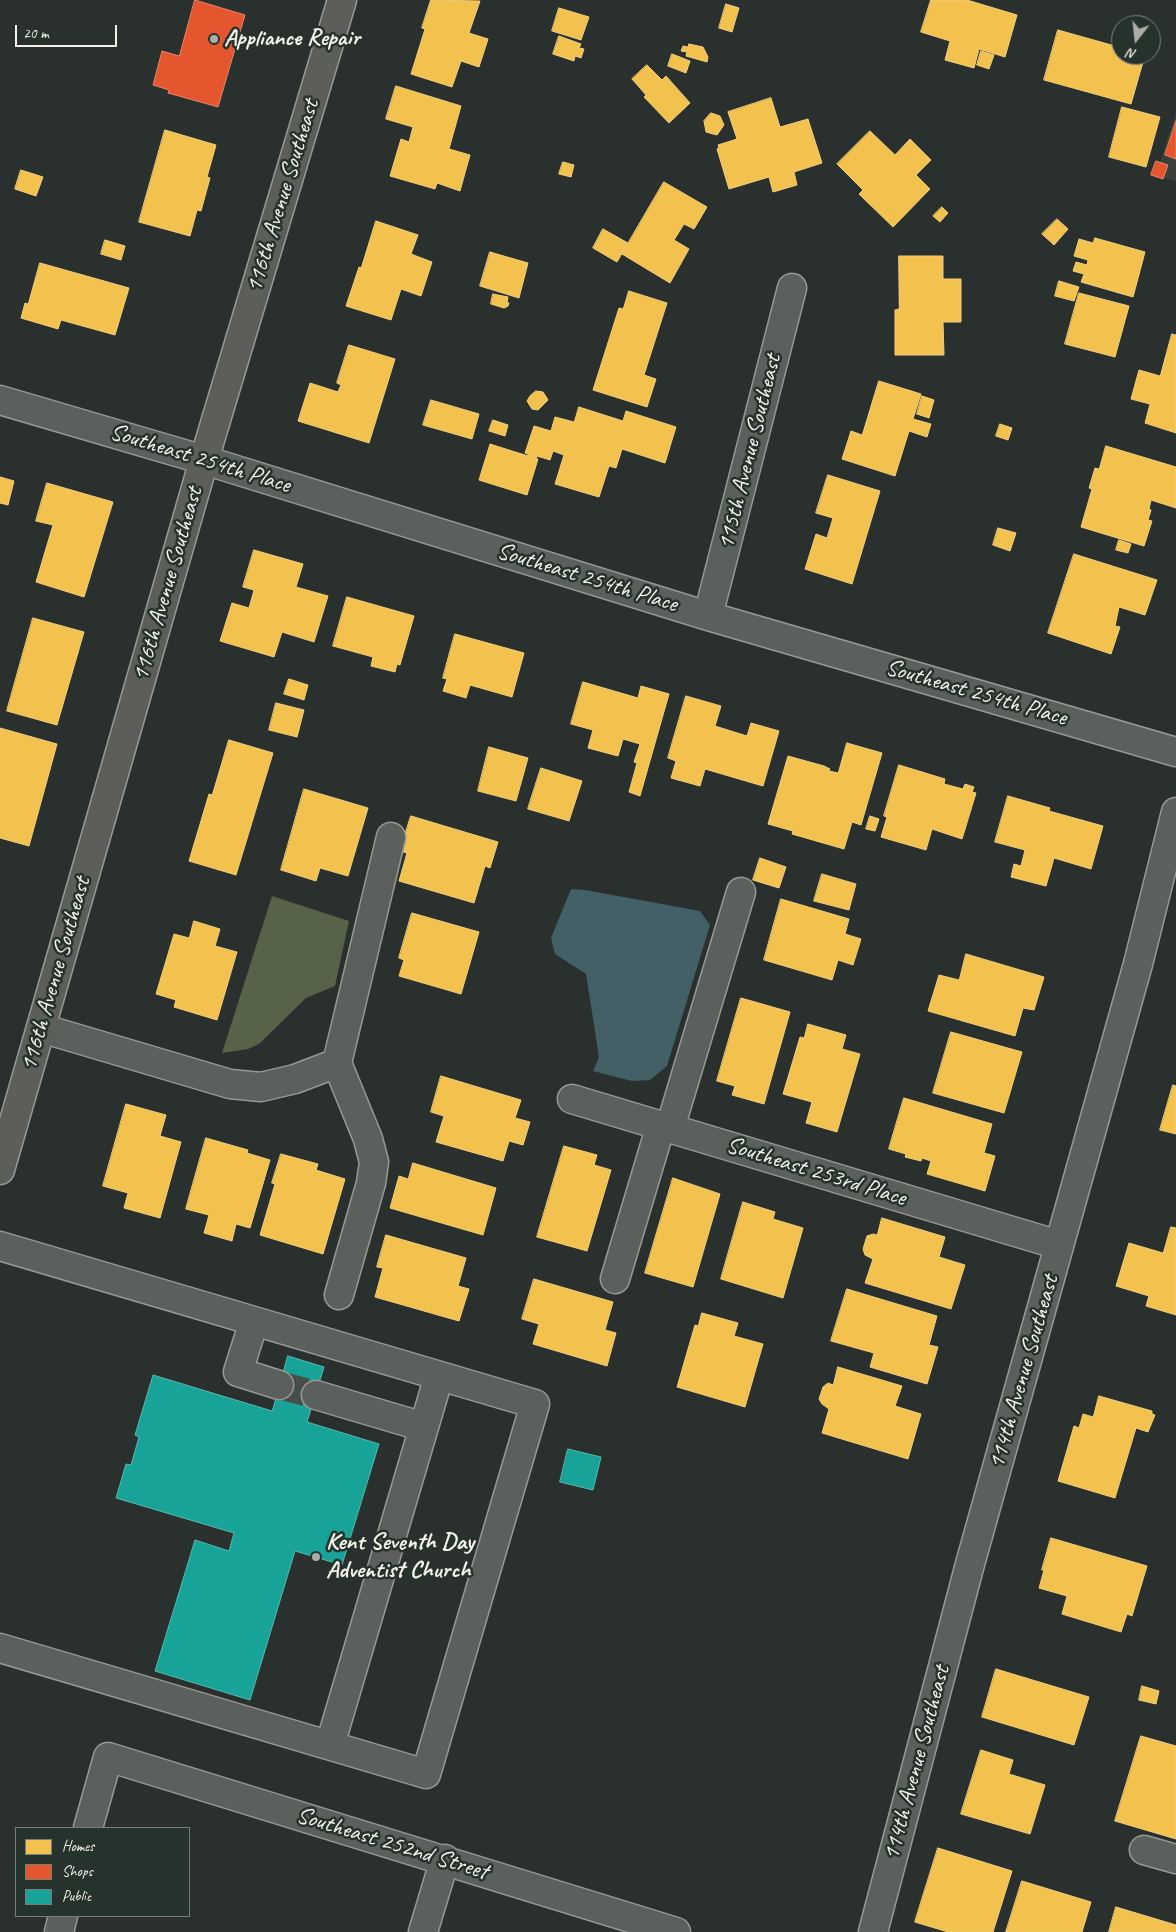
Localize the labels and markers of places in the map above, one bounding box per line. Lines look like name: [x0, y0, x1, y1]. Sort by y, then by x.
place label: Appliance Repair: [224, 25, 360, 53]
marker: Appliance Repair: [208, 33, 220, 45]
place label: Kent Seventh Day Adventist Church: [326, 1529, 474, 1585]
marker: Kent Seventh Day Adventist Church: [310, 1551, 322, 1563]

